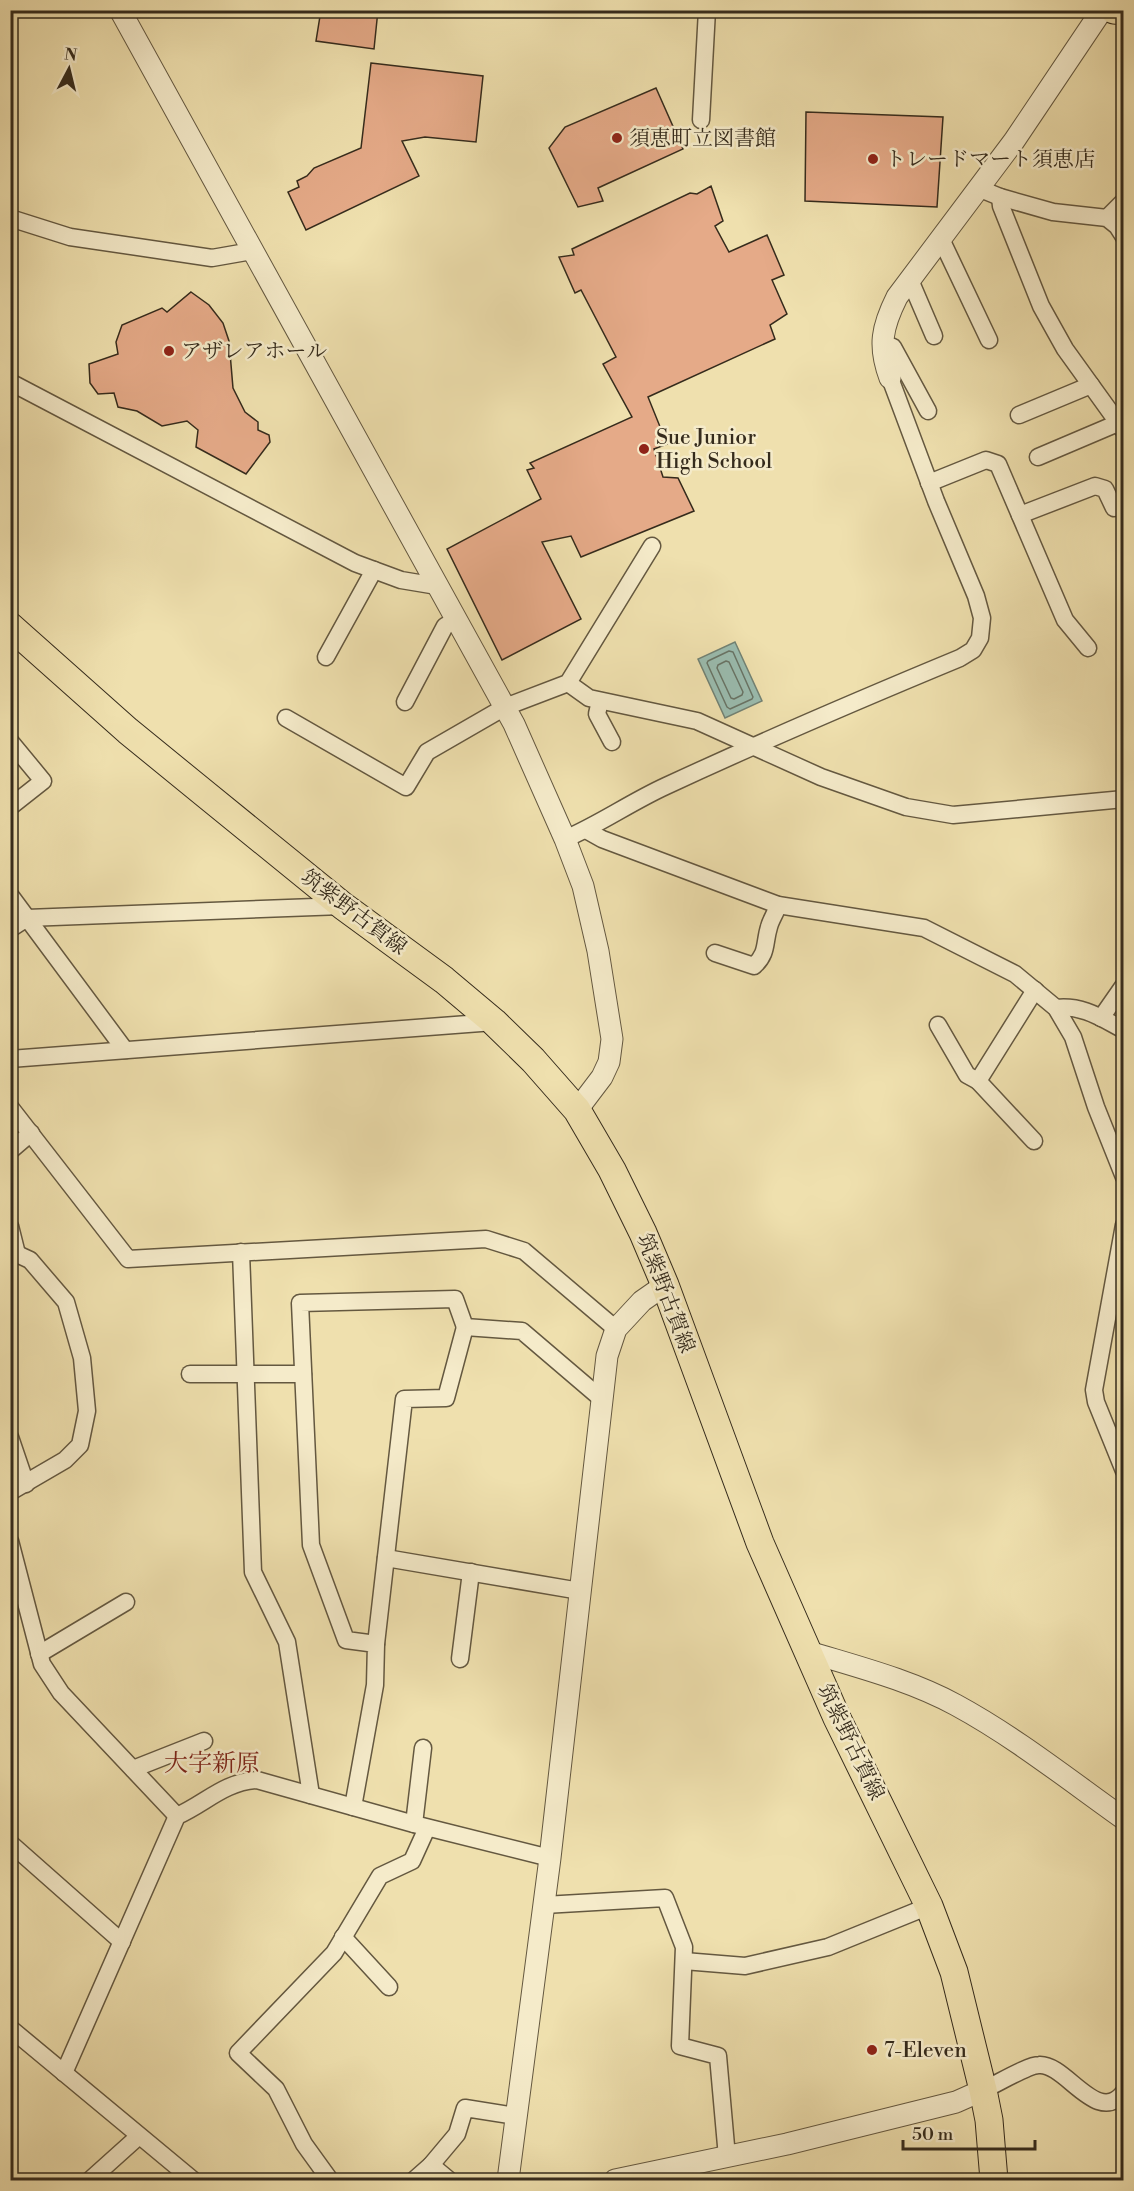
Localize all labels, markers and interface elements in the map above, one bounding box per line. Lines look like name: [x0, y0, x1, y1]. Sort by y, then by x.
north arrow: [39, 39, 99, 99]
text: N: [63, 44, 79, 66]
place label: 須恵町立図書館: [629, 126, 776, 152]
marker: 須恵町立図書館: [610, 131, 624, 145]
place label: トレードマート須恵店: [885, 147, 1095, 173]
marker: トレードマート須恵店: [866, 152, 880, 166]
place label: アザレアホール: [181, 339, 327, 365]
marker: アザレアホール: [162, 344, 176, 358]
place label: Sue Junior High School: [656, 425, 772, 475]
marker: Sue Junior High School: [637, 442, 651, 456]
street label: 筑紫野古賀線: [295, 865, 412, 961]
street label: 筑紫野古賀線: [630, 1230, 700, 1357]
street label: 筑紫野古賀線: [811, 1680, 889, 1805]
district label: 大字新原: [164, 1749, 260, 1779]
place label: 7-Eleven: [884, 2038, 967, 2064]
marker: 7-Eleven: [865, 2043, 879, 2057]
scale bar: [903, 2113, 1035, 2151]
text: 50 m: [912, 2123, 954, 2146]

